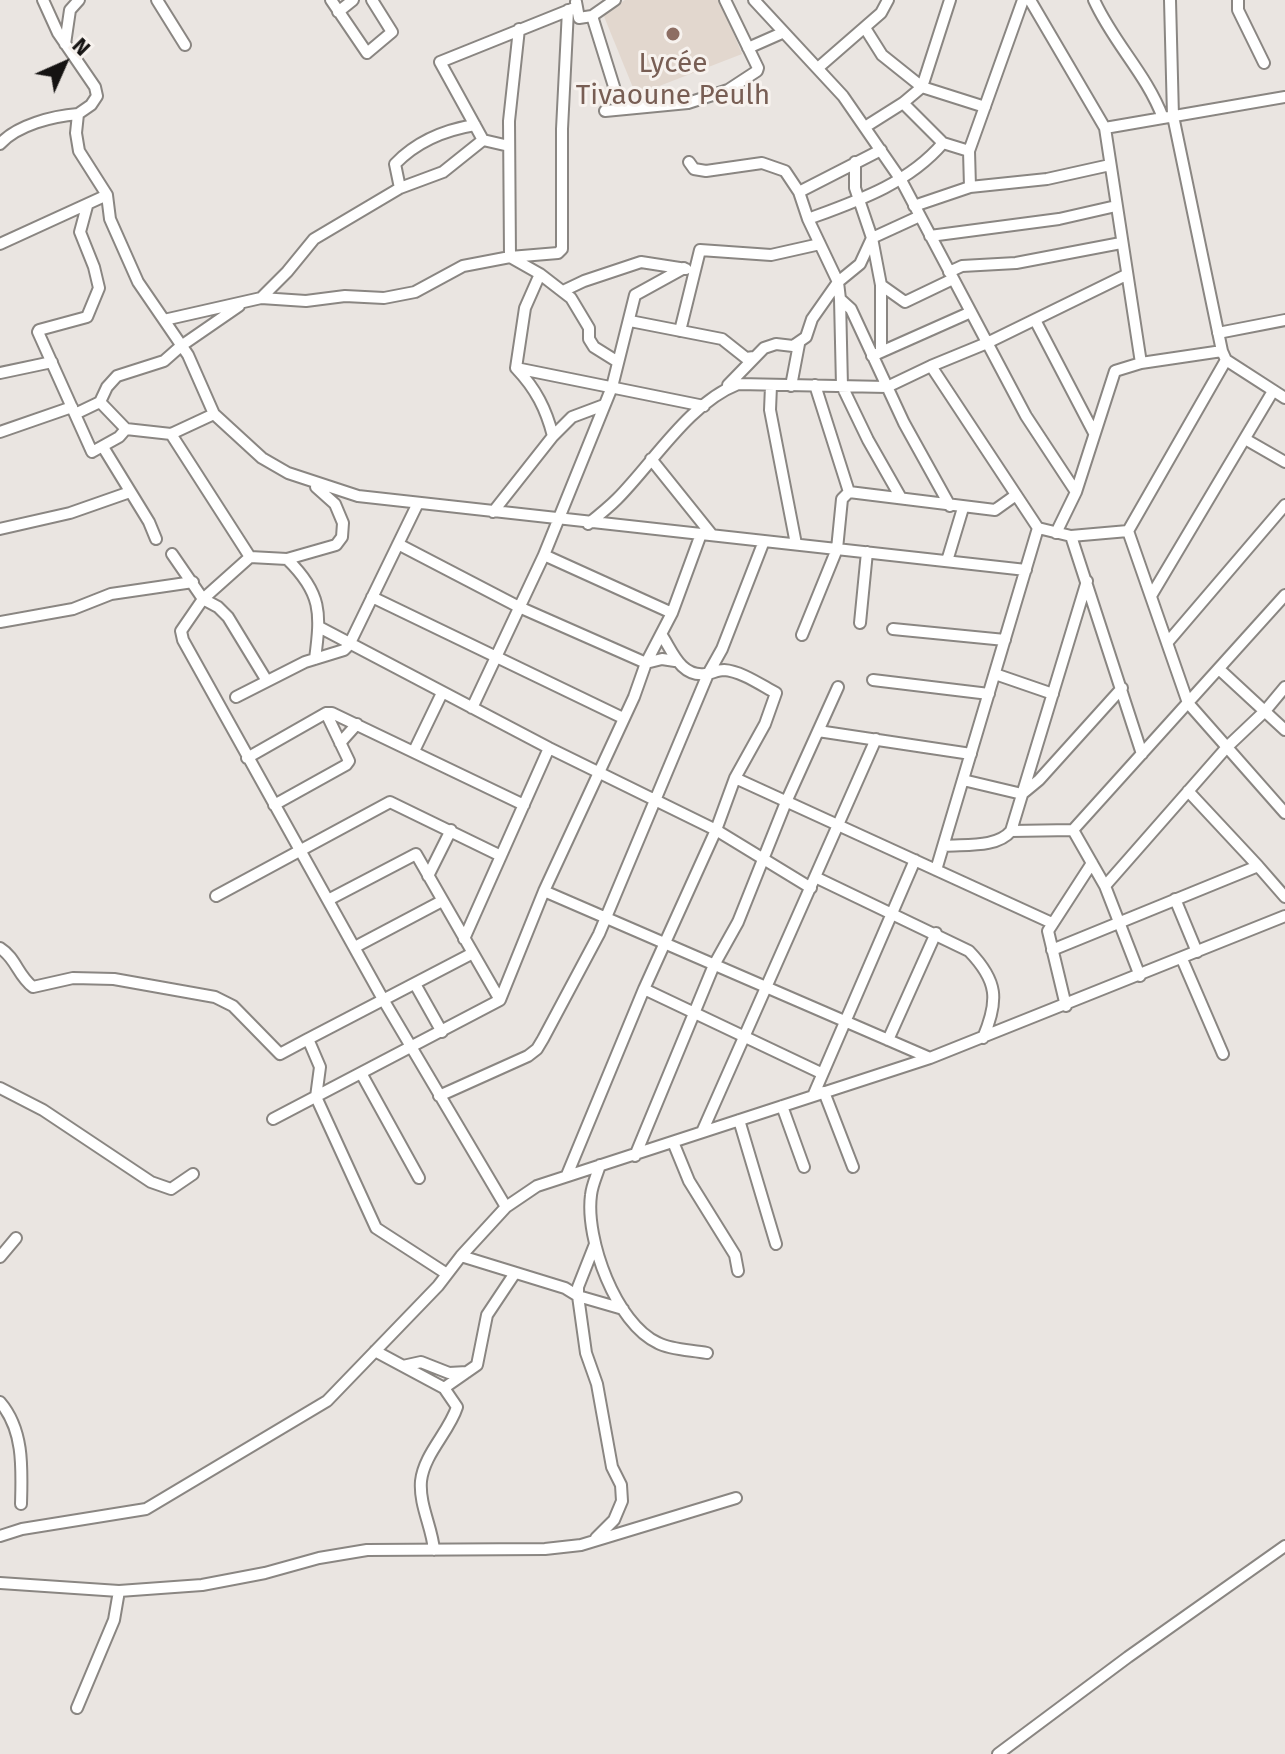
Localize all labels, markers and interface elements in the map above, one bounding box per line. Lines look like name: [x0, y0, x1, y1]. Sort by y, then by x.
north arrow: [24, 24, 104, 104]
marker: Lycée Tivaoune Peulh: [664, 25, 682, 43]
text: N: [67, 32, 96, 61]
place label: Lycée Tivaoune Peulh: [576, 47, 770, 113]

